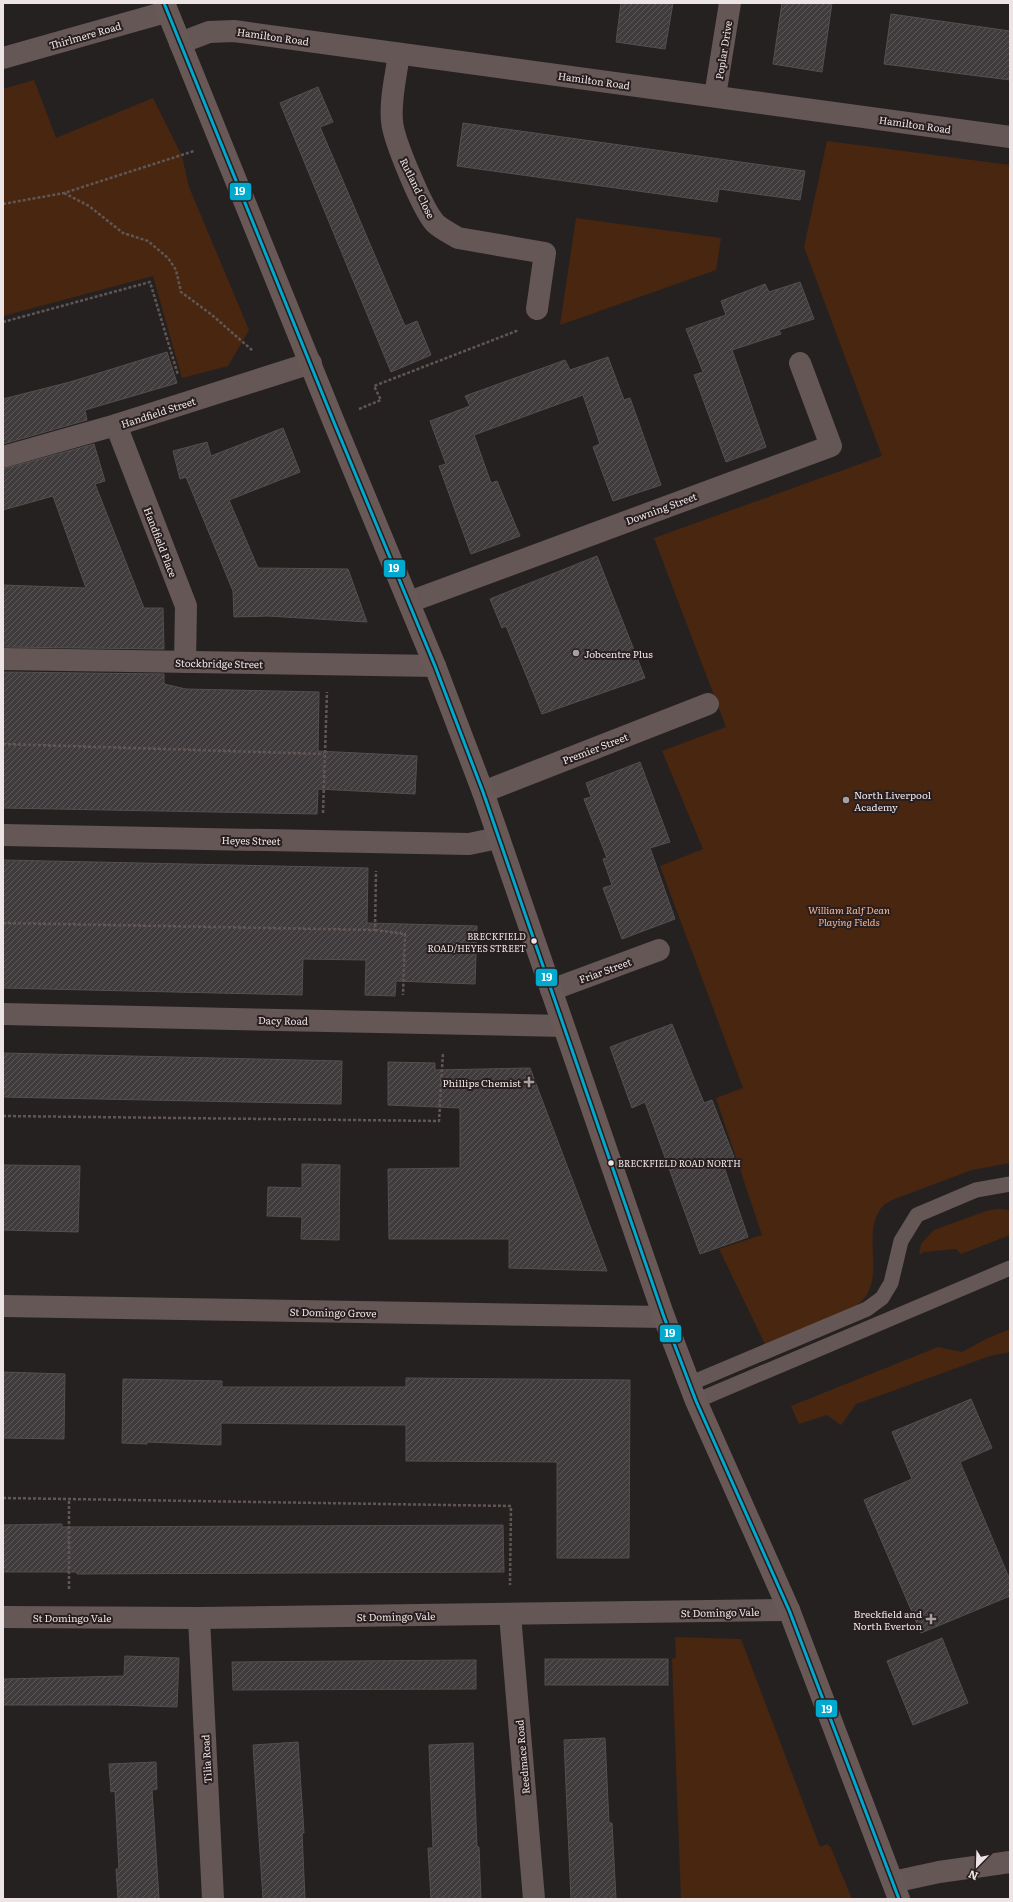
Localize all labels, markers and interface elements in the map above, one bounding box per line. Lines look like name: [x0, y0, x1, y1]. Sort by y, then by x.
street label: Thirlmere Road: [47, 18, 123, 52]
street label: Poplar Drive: [711, 19, 735, 81]
street label: Hamilton Road: [236, 24, 310, 48]
street label: Hamilton Road: [557, 68, 631, 92]
street label: Hamilton Road: [878, 112, 952, 136]
street label: Rutland Close: [397, 155, 439, 221]
line badge: 19: [229, 182, 252, 201]
text: 19: [235, 182, 245, 198]
street label: Handfield Street: [119, 393, 197, 431]
street label: Downing Street: [623, 488, 699, 528]
street label: Handfield Place: [141, 505, 181, 579]
line badge: 19: [383, 559, 406, 578]
text: 19: [389, 559, 399, 575]
place label: Jobcentre Plus: [584, 646, 653, 661]
marker: Jobcentre Plus: [571, 648, 581, 658]
street label: Stockbridge Street: [175, 655, 263, 671]
street label: Premier Street: [560, 729, 630, 767]
place label: North Liverpool Academy: [854, 787, 932, 814]
marker: North Liverpool Academy: [841, 795, 851, 805]
street label: Heyes Street: [221, 832, 281, 848]
park label: William Ralf Dean Playing Fields: [808, 902, 890, 929]
place label: BRECKFIELD ROAD/HEYES STREET: [427, 929, 526, 955]
marker: BRECKFIELD ROAD/HEYES STREET: [529, 936, 539, 946]
street label: Friar Street: [577, 954, 633, 986]
line badge: 19: [535, 968, 558, 987]
text: 19: [542, 968, 552, 984]
street label: Dacy Road: [258, 1012, 308, 1028]
place label: Phillips Chemist: [442, 1075, 521, 1090]
marker: Phillips Chemist: [524, 1077, 534, 1087]
place label: BRECKFIELD ROAD NORTH: [618, 1156, 741, 1170]
marker: BRECKFIELD ROAD NORTH: [606, 1158, 616, 1168]
street label: St Domingo Grove: [289, 1304, 377, 1320]
line badge: 19: [659, 1324, 682, 1343]
text: 19: [665, 1324, 675, 1340]
street label: St Domingo Vale: [681, 1604, 759, 1620]
place label: Breckfield and North Everton: [853, 1606, 922, 1633]
street label: St Domingo Vale: [357, 1608, 435, 1624]
street label: St Domingo Vale: [33, 1610, 111, 1625]
marker: Breckfield and North Everton: [925, 1613, 937, 1625]
line badge: 19: [815, 1699, 838, 1718]
text: 19: [822, 1700, 832, 1716]
street label: Reedmace Road: [511, 1719, 533, 1795]
street label: Tilia Road: [197, 1734, 215, 1784]
north arrow: [957, 1846, 997, 1886]
text: N: [965, 1867, 980, 1885]

